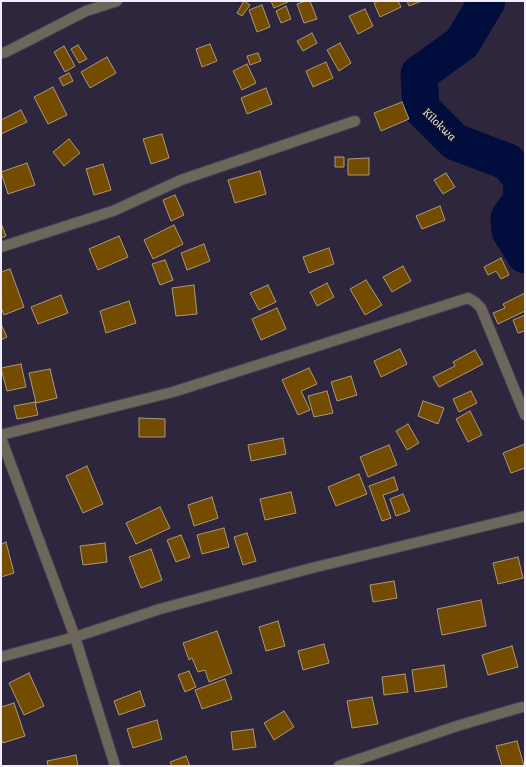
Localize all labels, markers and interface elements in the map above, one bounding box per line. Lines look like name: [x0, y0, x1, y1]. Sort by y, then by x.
water label: Kilokwa: [420, 106, 458, 144]

